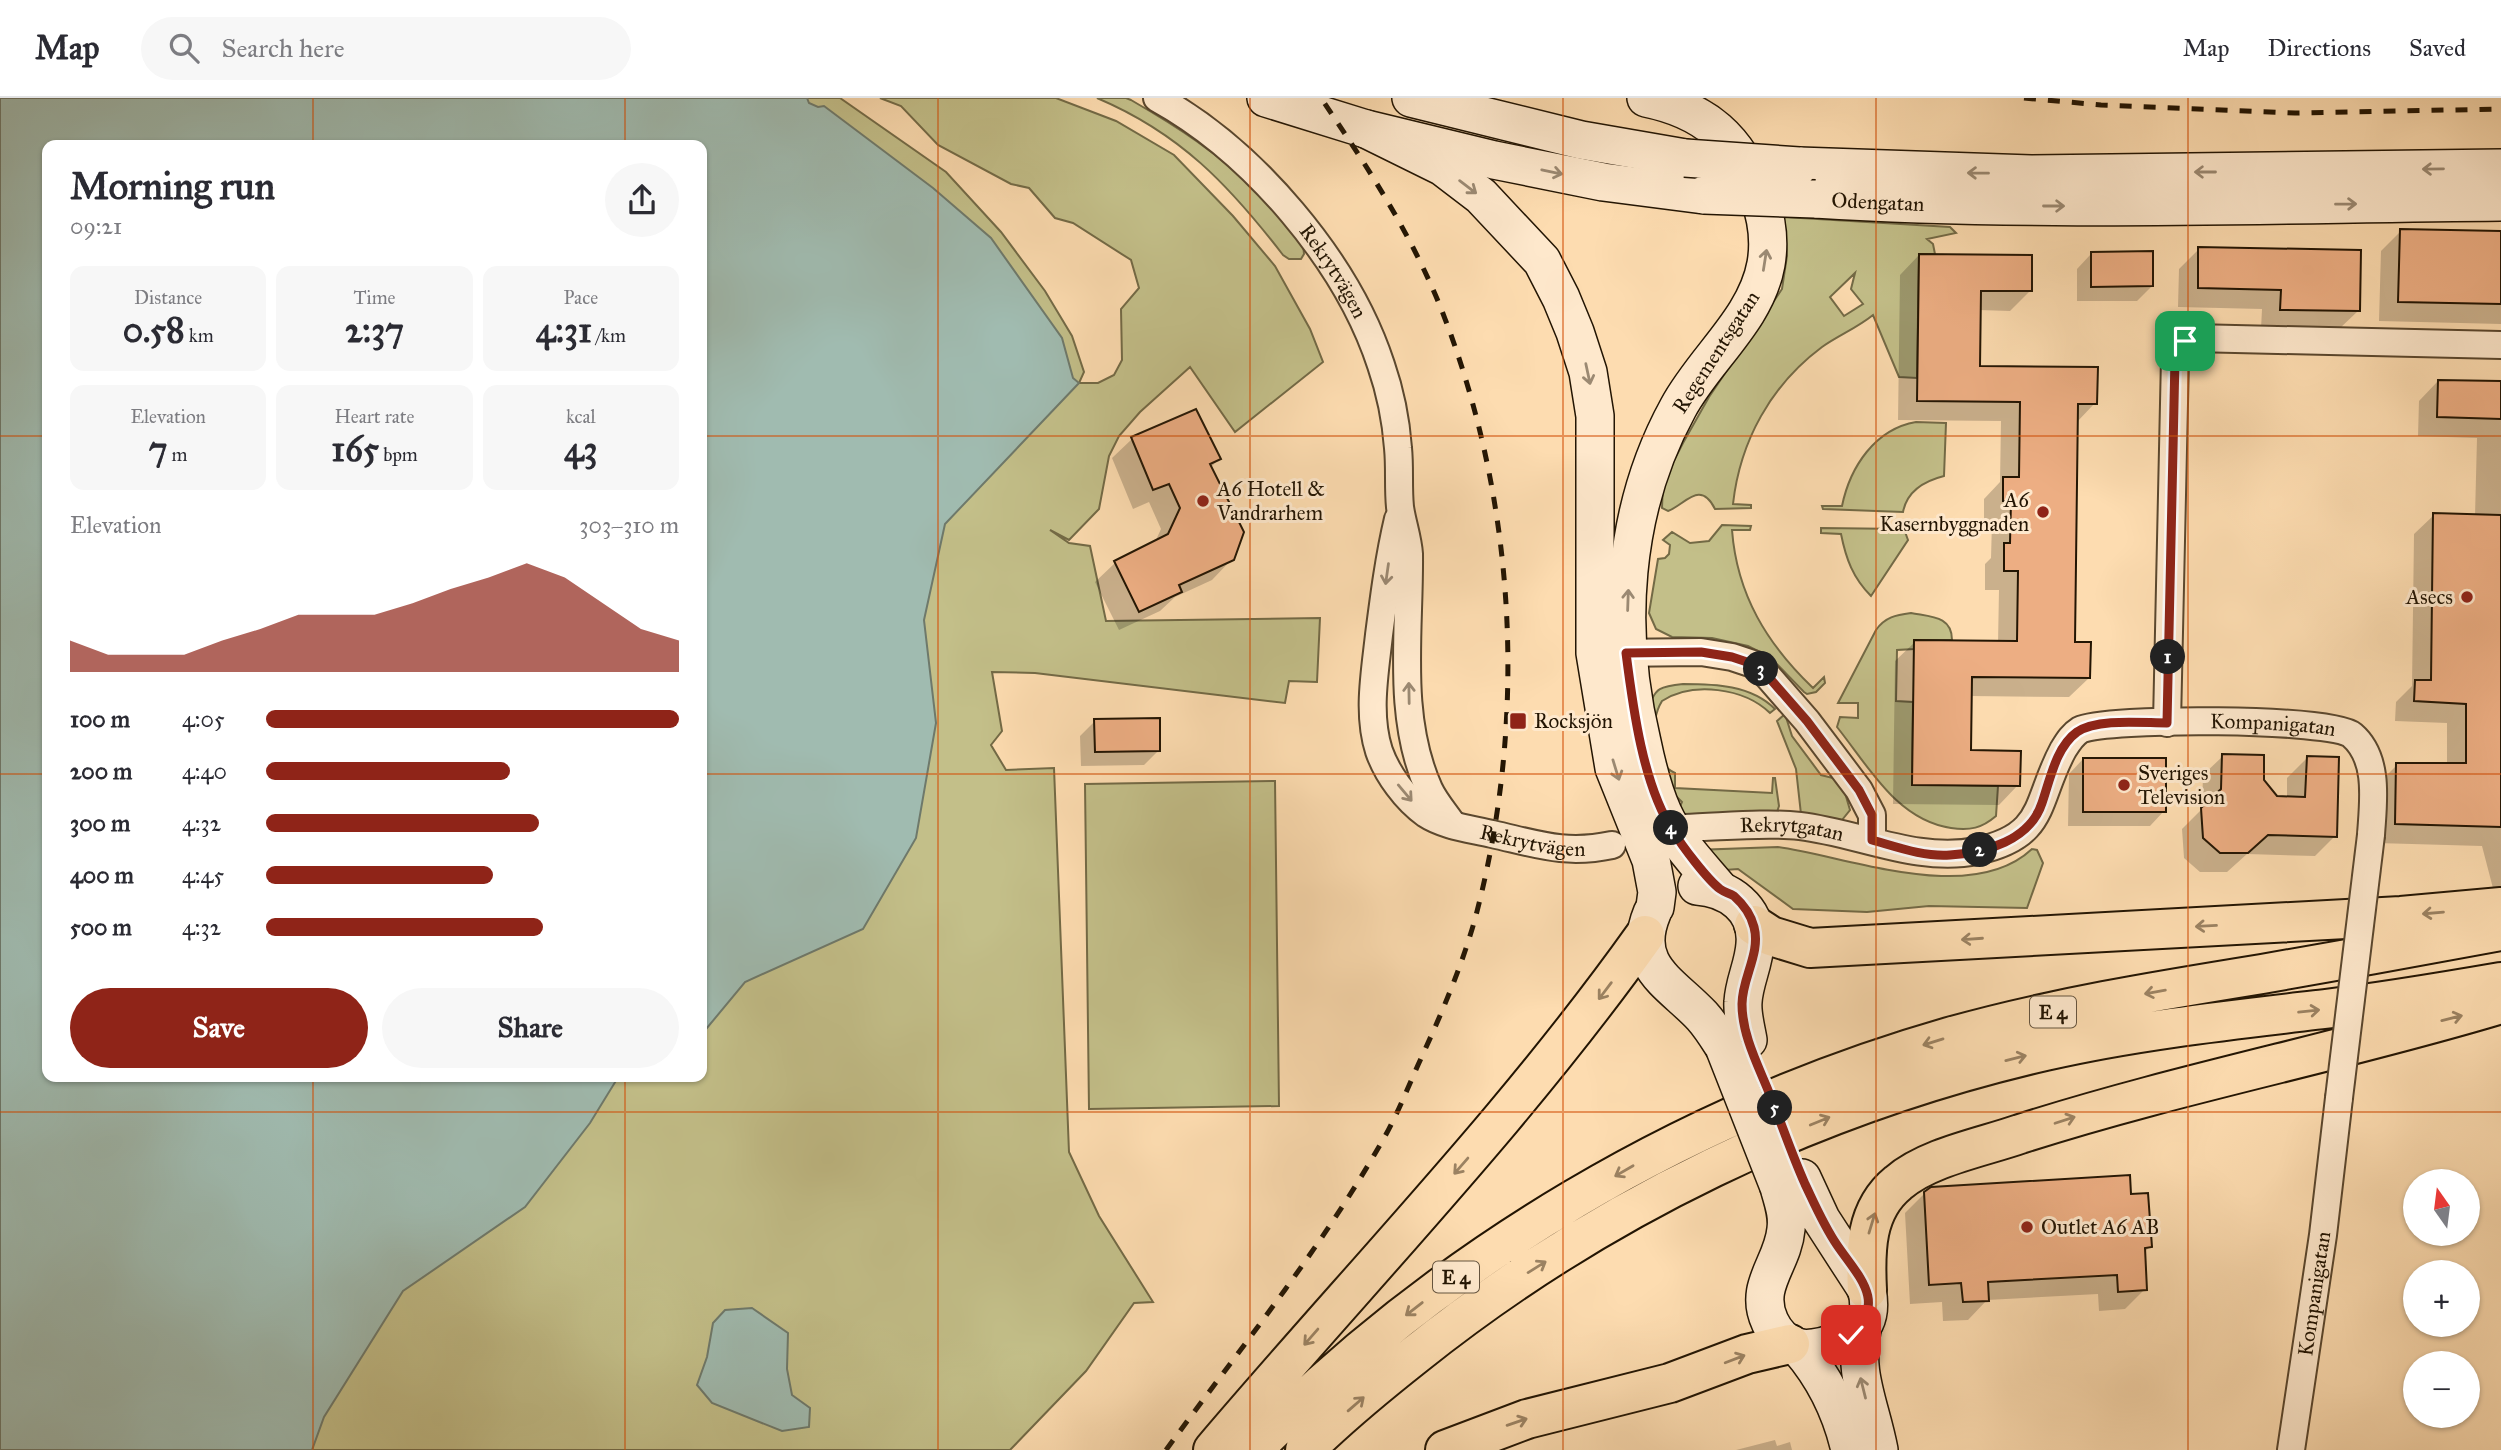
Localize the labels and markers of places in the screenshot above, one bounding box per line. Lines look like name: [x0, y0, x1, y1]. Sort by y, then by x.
pin: [2155, 311, 2215, 371]
place label: A6 Hotell & Vandrarhem: [1216, 476, 1325, 526]
place label: A6 Kasernbyggnaden: [1879, 487, 2030, 537]
marker: A6 Hotell & Vandrarhem: [1195, 493, 1211, 509]
marker: A6 Kasernbyggnaden: [2035, 504, 2051, 520]
place label: Asecs: [2405, 584, 2453, 610]
marker: Asecs: [2459, 589, 2475, 605]
pin: 1: [2150, 640, 2186, 674]
pin: 3: [1744, 652, 1778, 686]
place label: Rocksjön: [1534, 708, 1613, 734]
marker: Rocksjön: [1508, 711, 1528, 731]
place label: Sveriges Television: [2138, 760, 2225, 810]
marker: Sveriges Television: [2116, 777, 2132, 793]
pin: 4: [1654, 810, 1688, 846]
pin: 2: [1962, 832, 1997, 868]
pin: 5: [1758, 1090, 1792, 1126]
place label: Outlet A6 AB: [2041, 1214, 2159, 1240]
marker: Outlet A6 AB: [2019, 1219, 2035, 1235]
pin: [1821, 1305, 1881, 1365]

